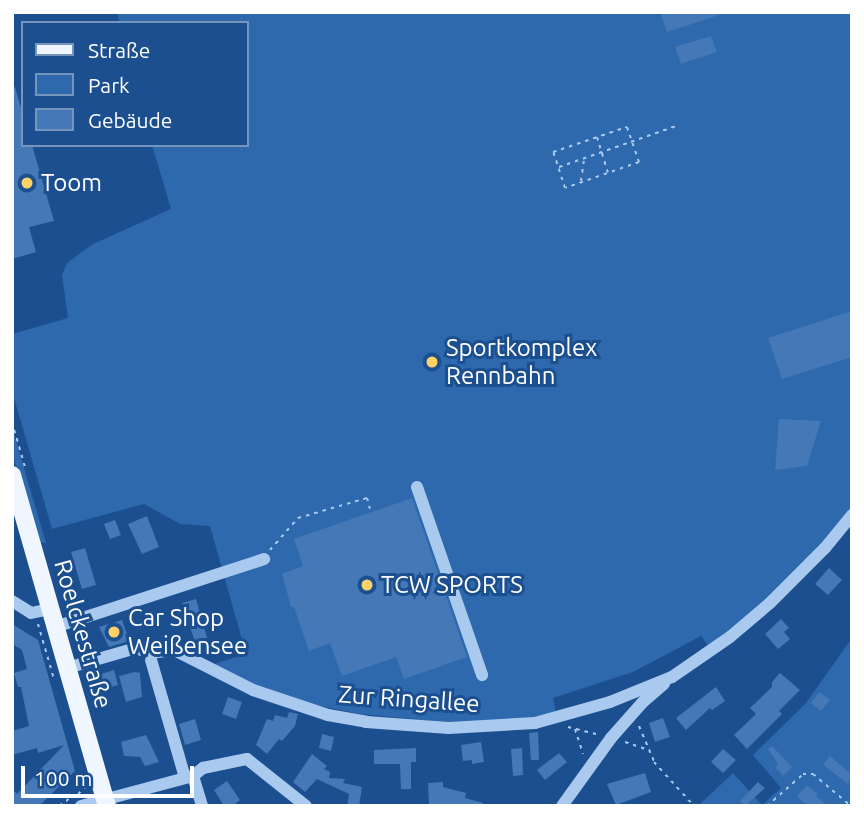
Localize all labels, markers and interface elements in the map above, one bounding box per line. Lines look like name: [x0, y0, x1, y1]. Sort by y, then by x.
legend: [21, 21, 248, 147]
text: Straße: [88, 38, 150, 62]
text: Park: [88, 73, 130, 97]
text: Gebäude: [88, 108, 172, 132]
place label: Toom: [41, 169, 102, 197]
marker: Toom: [19, 175, 35, 191]
place label: Sportkomplex Rennbahn: [446, 334, 597, 390]
marker: Sportkomplex Rennbahn: [424, 354, 440, 370]
street label: Roelckestraße: [48, 556, 118, 712]
place label: TCW SPORTS: [381, 571, 523, 599]
marker: TCW SPORTS: [359, 577, 375, 593]
place label: Car Shop Weißensee: [128, 604, 247, 660]
marker: Car Shop Weißensee: [106, 624, 122, 640]
street label: Zur Ringallee: [337, 680, 481, 718]
scale bar: [24, 752, 198, 796]
text: 100 m: [34, 766, 92, 790]

